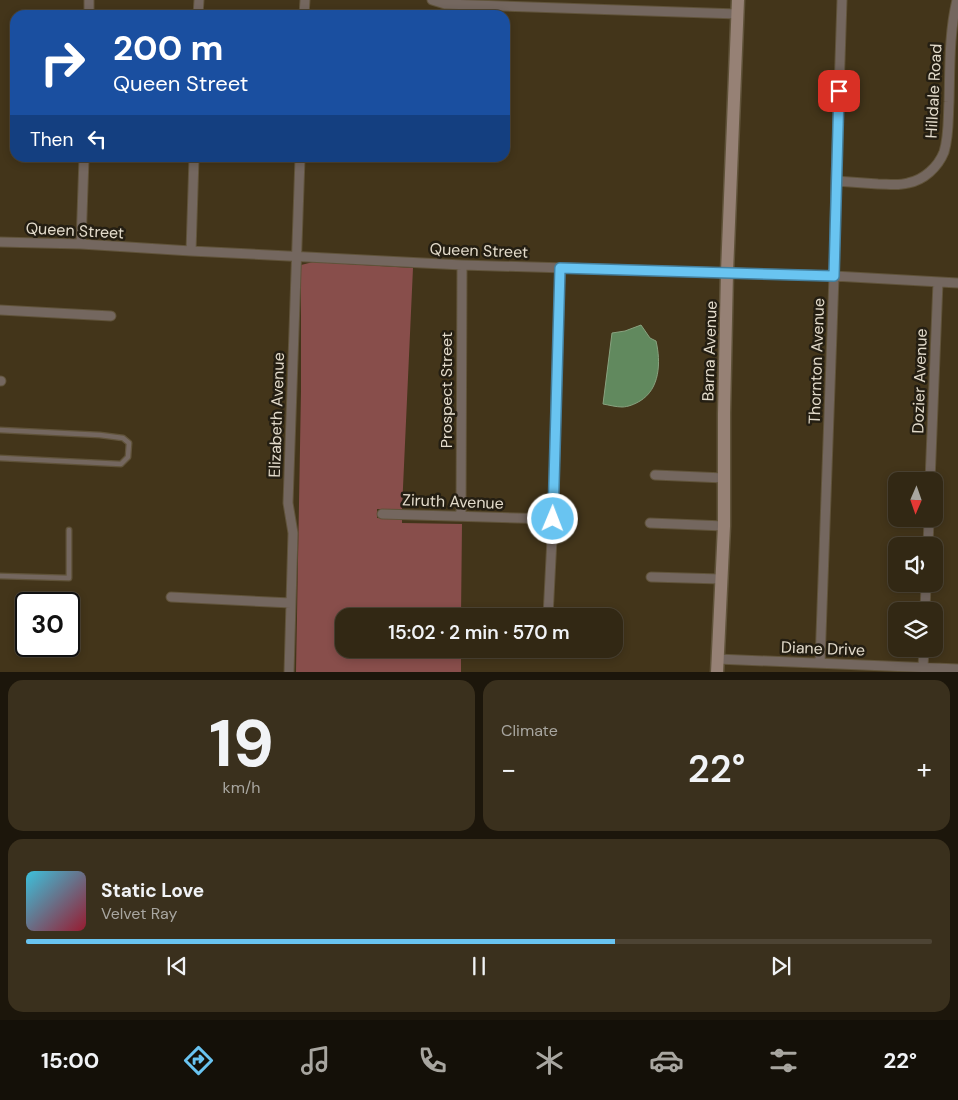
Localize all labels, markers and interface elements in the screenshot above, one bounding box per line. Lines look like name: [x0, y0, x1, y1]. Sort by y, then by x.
text: 200 m: [113, 25, 224, 71]
icon: right: [30, 30, 95, 95]
street label: Hilldale Road: [921, 43, 946, 139]
text: Queen Street: [113, 69, 248, 98]
pin: [818, 70, 860, 112]
icon: arrive: [825, 77, 853, 105]
icon: left: [83, 125, 111, 153]
text: Then: [30, 127, 73, 152]
street label: Queen Street: [25, 217, 125, 244]
street label: Queen Street: [429, 238, 529, 263]
street label: Thornton Avenue: [804, 298, 829, 424]
street label: Barna Avenue: [697, 300, 722, 402]
street label: Dozier Avenue: [907, 328, 932, 434]
street label: Prospect Street: [436, 332, 457, 448]
street label: Elizabeth Avenue: [264, 352, 289, 478]
north arrow: [888, 472, 942, 528]
map controls: [888, 472, 943, 657]
street label: Ziruth Avenue: [402, 489, 504, 514]
position arrow: [526, 492, 578, 544]
button: sound: [888, 537, 943, 592]
speed limit sign: 30: [15, 592, 80, 657]
button: layers: [888, 602, 943, 657]
text: 15:02 · 2 min · 570 m: [388, 620, 570, 645]
street label: Diane Drive: [781, 637, 865, 660]
text: 19: [209, 702, 274, 786]
text: Climate: [501, 720, 558, 741]
text: 22°: [688, 744, 745, 794]
text: −: [501, 751, 516, 788]
text: +: [917, 751, 932, 788]
text: km/h: [223, 777, 260, 798]
text: Static Love: [101, 878, 204, 903]
text: Velvet Ray: [101, 903, 177, 924]
icon: previous: [163, 952, 191, 980]
icon: pause: [465, 952, 493, 980]
icon: next: [767, 952, 795, 980]
icon: directions: [181, 1043, 216, 1078]
icon: music: [298, 1043, 333, 1078]
icon: phone: [415, 1043, 450, 1078]
icon: climate: [532, 1043, 567, 1078]
icon: car: [649, 1043, 684, 1078]
icon: filters: [766, 1043, 801, 1078]
text: 15:00: [41, 1046, 99, 1075]
text: 22°: [884, 1046, 917, 1075]

